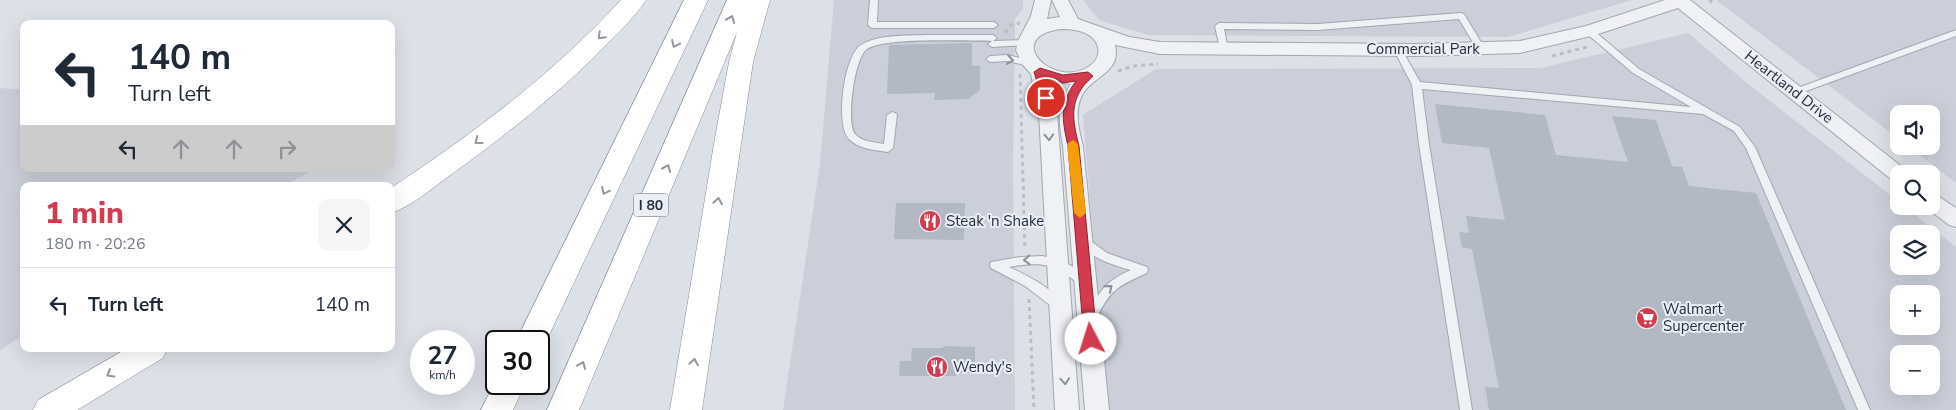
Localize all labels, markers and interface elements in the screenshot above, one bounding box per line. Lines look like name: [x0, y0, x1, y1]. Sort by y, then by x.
one-way arrow: [725, 15, 736, 24]
one-way arrow: [598, 30, 607, 39]
text: 140 m: [128, 34, 231, 81]
one-way arrow: [671, 39, 681, 48]
street label: Commercial Park: [1366, 39, 1480, 59]
icon: left: [45, 40, 110, 105]
street label: Heartland Drive: [1741, 46, 1838, 128]
one-way arrow: [1006, 54, 1015, 64]
pin: [1025, 77, 1067, 119]
text: Turn left: [128, 79, 211, 109]
icon: arrive: [1032, 84, 1060, 112]
map controls: [1890, 105, 1940, 395]
button: sound: [1890, 105, 1940, 155]
one-way arrow: [1044, 133, 1055, 141]
icon: left: [114, 135, 142, 163]
icon: ahead: [167, 135, 195, 163]
icon: ahead: [220, 135, 248, 163]
icon: right: [273, 135, 301, 163]
one-way arrow: [474, 136, 483, 145]
one-way arrow: [661, 164, 671, 173]
button: search: [1890, 165, 1940, 215]
one-way arrow: [601, 185, 611, 194]
text: 1 min: [45, 193, 124, 234]
road number: I 80: [634, 194, 668, 216]
one-way arrow: [712, 197, 723, 205]
button: close: [318, 199, 370, 251]
restaurant icon: Steak 'n Shake: [918, 209, 942, 233]
place label: Steak 'n Shake: [946, 211, 1044, 231]
button: layers: [1890, 225, 1940, 275]
text: 180 m · 20:26: [45, 233, 146, 255]
one-way arrow: [1022, 254, 1030, 265]
button: +: [1890, 285, 1940, 335]
one-way arrow: [1103, 286, 1112, 294]
icon: left: [45, 291, 73, 319]
text: Turn left: [88, 292, 163, 318]
text: 140 m: [315, 292, 370, 318]
place label: Walmart Supercenter: [1663, 299, 1745, 336]
supermarket icon: Walmart Supercenter: [1635, 306, 1659, 330]
position arrow: [1064, 312, 1116, 364]
speed limit sign: 30: [485, 330, 550, 395]
text: 27: [427, 339, 458, 373]
button: −: [1890, 345, 1940, 395]
restaurant icon: Wendy's: [925, 355, 949, 379]
one-way arrow: [688, 357, 698, 366]
place label: Wendy's: [953, 357, 1012, 377]
one-way arrow: [575, 361, 586, 370]
one-way arrow: [106, 367, 115, 377]
text: km/h: [429, 367, 456, 383]
one-way arrow: [1059, 377, 1070, 385]

